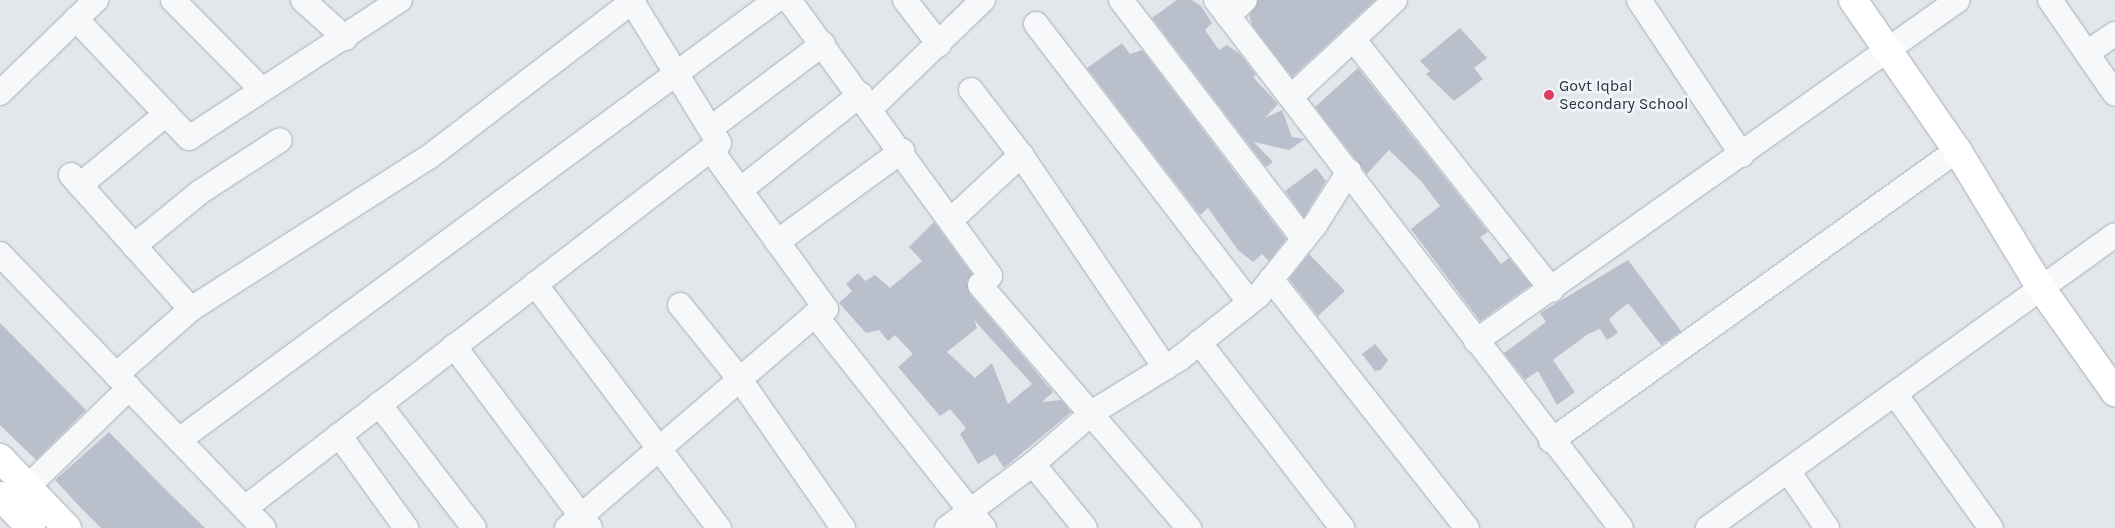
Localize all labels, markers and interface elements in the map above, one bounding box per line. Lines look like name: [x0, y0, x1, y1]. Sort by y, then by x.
place label: Govt Iqbal Secondary School: [1559, 76, 1688, 114]
marker: Govt Iqbal Secondary School: [1543, 89, 1555, 101]

